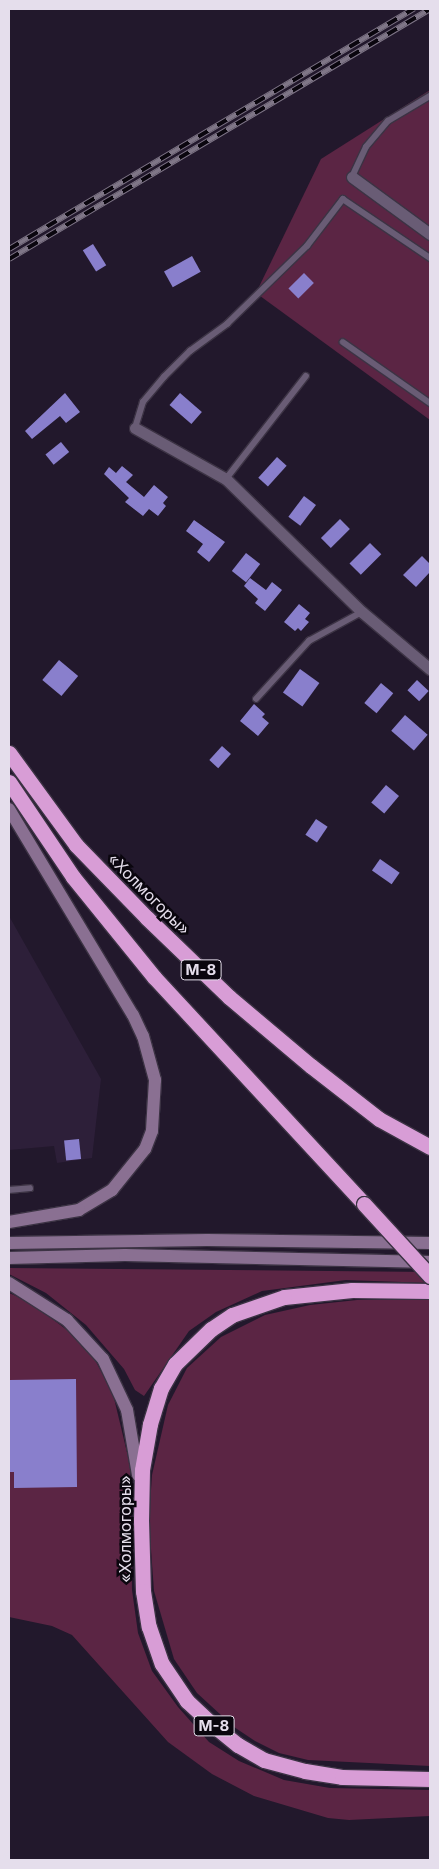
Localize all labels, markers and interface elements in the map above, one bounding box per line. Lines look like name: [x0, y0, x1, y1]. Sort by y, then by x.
street label: «Холмогоры»: [104, 849, 194, 939]
road number: М-8: [180, 958, 222, 982]
street label: «Холмогоры»: [115, 1475, 135, 1583]
road number: М-8: [193, 1714, 235, 1738]

